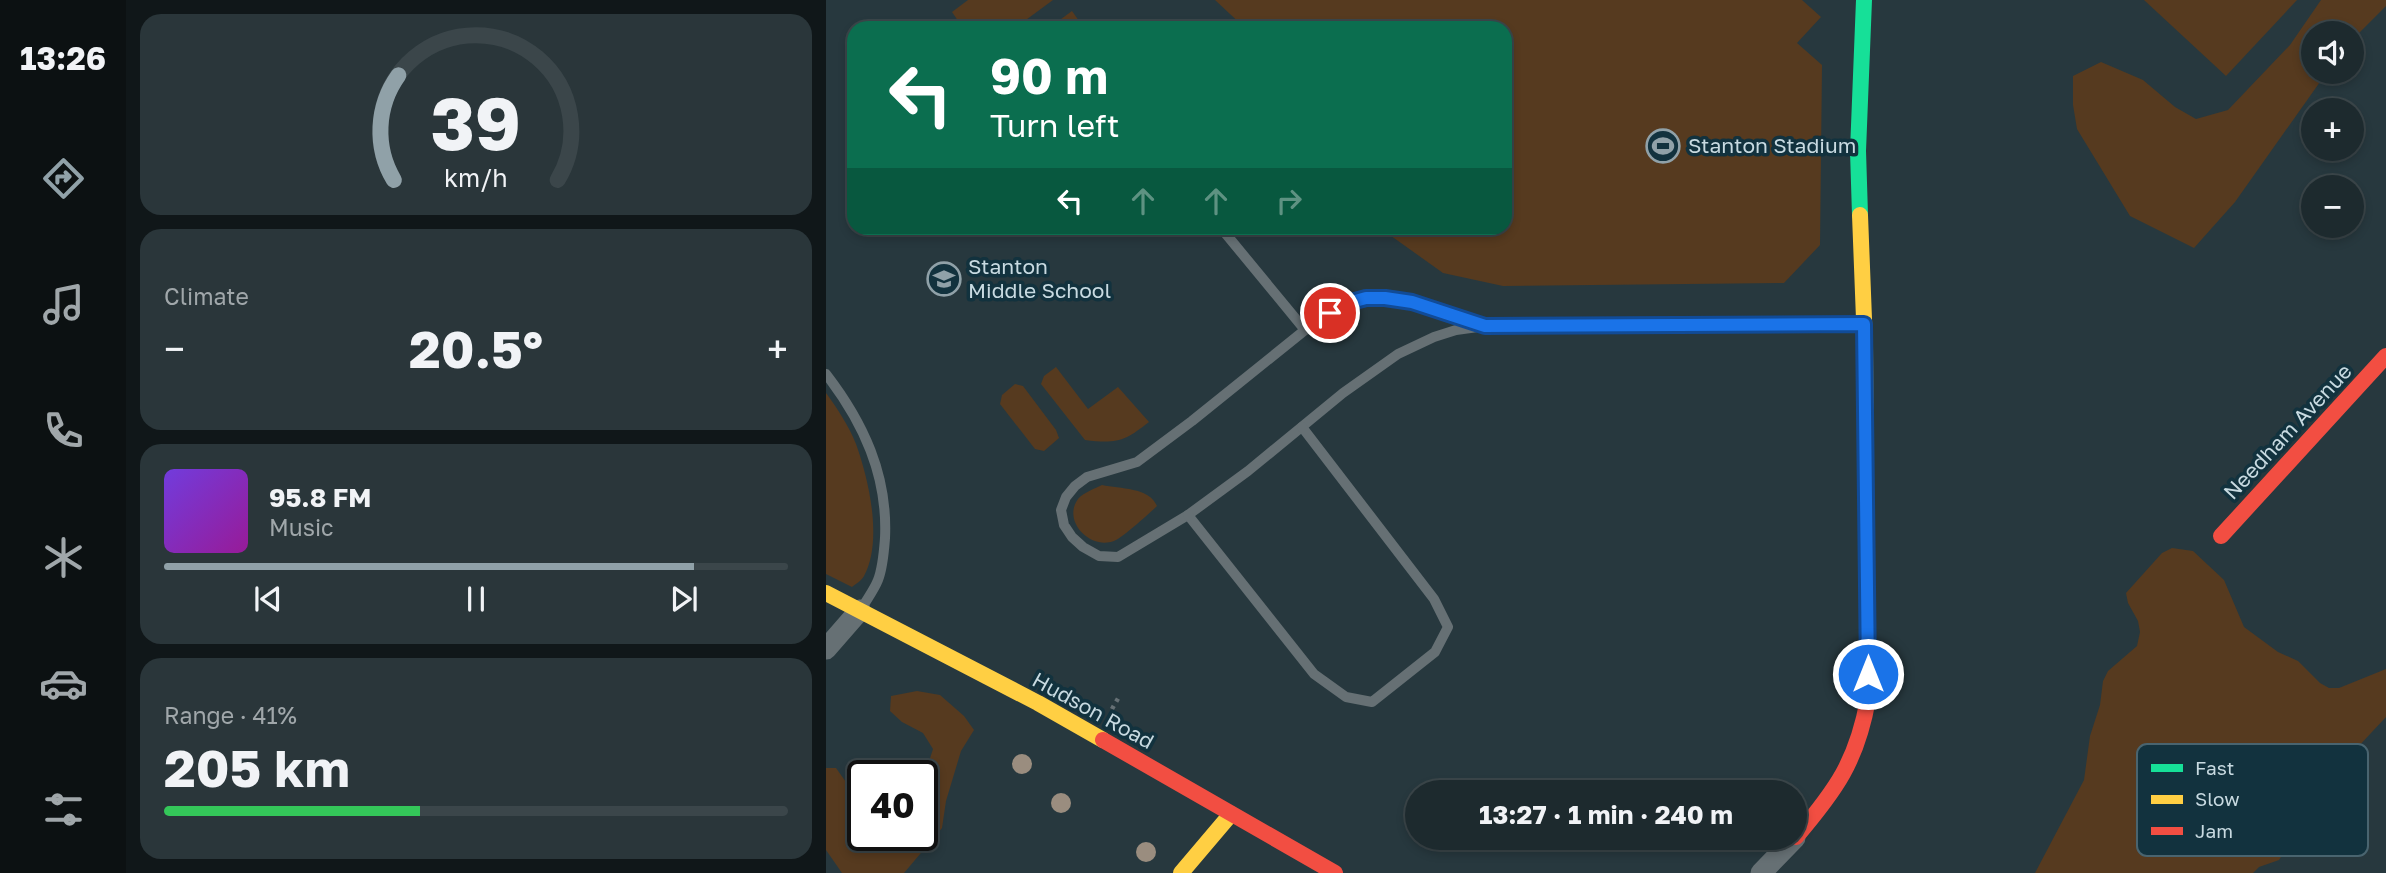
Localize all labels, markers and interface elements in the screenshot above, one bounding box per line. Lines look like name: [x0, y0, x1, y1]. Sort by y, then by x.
map controls: [2301, 21, 2364, 238]
button: sound: [2301, 21, 2364, 84]
text: 13:26: [20, 39, 106, 77]
text: 90 m: [990, 46, 1108, 105]
icon: left: [875, 49, 966, 140]
text: 39: [431, 80, 521, 167]
button: +: [2301, 98, 2364, 161]
text: Turn left: [990, 106, 1119, 144]
sports icon: Stanton Stadium: [1644, 127, 1682, 165]
place label: Stanton Stadium: [1688, 132, 1856, 158]
icon: directions: [39, 154, 88, 203]
text: km/h: [444, 162, 508, 193]
button: −: [2301, 175, 2364, 238]
icon: left: [1051, 182, 1089, 220]
icon: ahead: [1124, 182, 1162, 220]
icon: ahead: [1197, 182, 1235, 220]
icon: right: [1270, 182, 1308, 220]
place label: Stanton Middle School: [968, 253, 1111, 303]
school or university icon: Stanton Middle School: [925, 260, 963, 298]
icon: music: [39, 280, 88, 329]
text: Climate: [164, 282, 249, 310]
pin: [1300, 283, 1360, 343]
icon: arrive: [1311, 294, 1349, 332]
text: 20.5°: [409, 317, 543, 379]
text: −: [164, 326, 185, 371]
text: +: [767, 326, 788, 371]
street label: Needham Avenue: [2218, 358, 2357, 505]
icon: phone: [39, 406, 88, 455]
text: 95.8 FM: [269, 482, 371, 513]
text: Music: [269, 513, 334, 541]
icon: climate: [39, 533, 88, 582]
icon: previous: [249, 580, 287, 618]
icon: pause: [457, 580, 495, 618]
icon: next: [665, 580, 703, 618]
position arrow: [1831, 637, 1905, 711]
icon: car: [39, 659, 88, 708]
street label: Hudson Road: [1028, 666, 1159, 754]
text: Range · 41%: [164, 701, 297, 729]
text: 205 km: [164, 736, 350, 798]
legend: [2137, 744, 2368, 856]
text: Fast: [2195, 756, 2234, 779]
speed limit sign: 40: [847, 760, 938, 851]
icon: filters: [39, 785, 88, 834]
text: Slow: [2195, 787, 2240, 810]
text: 13:27 · 1 min · 240 m: [1479, 799, 1733, 830]
text: Jam: [2195, 819, 2233, 842]

